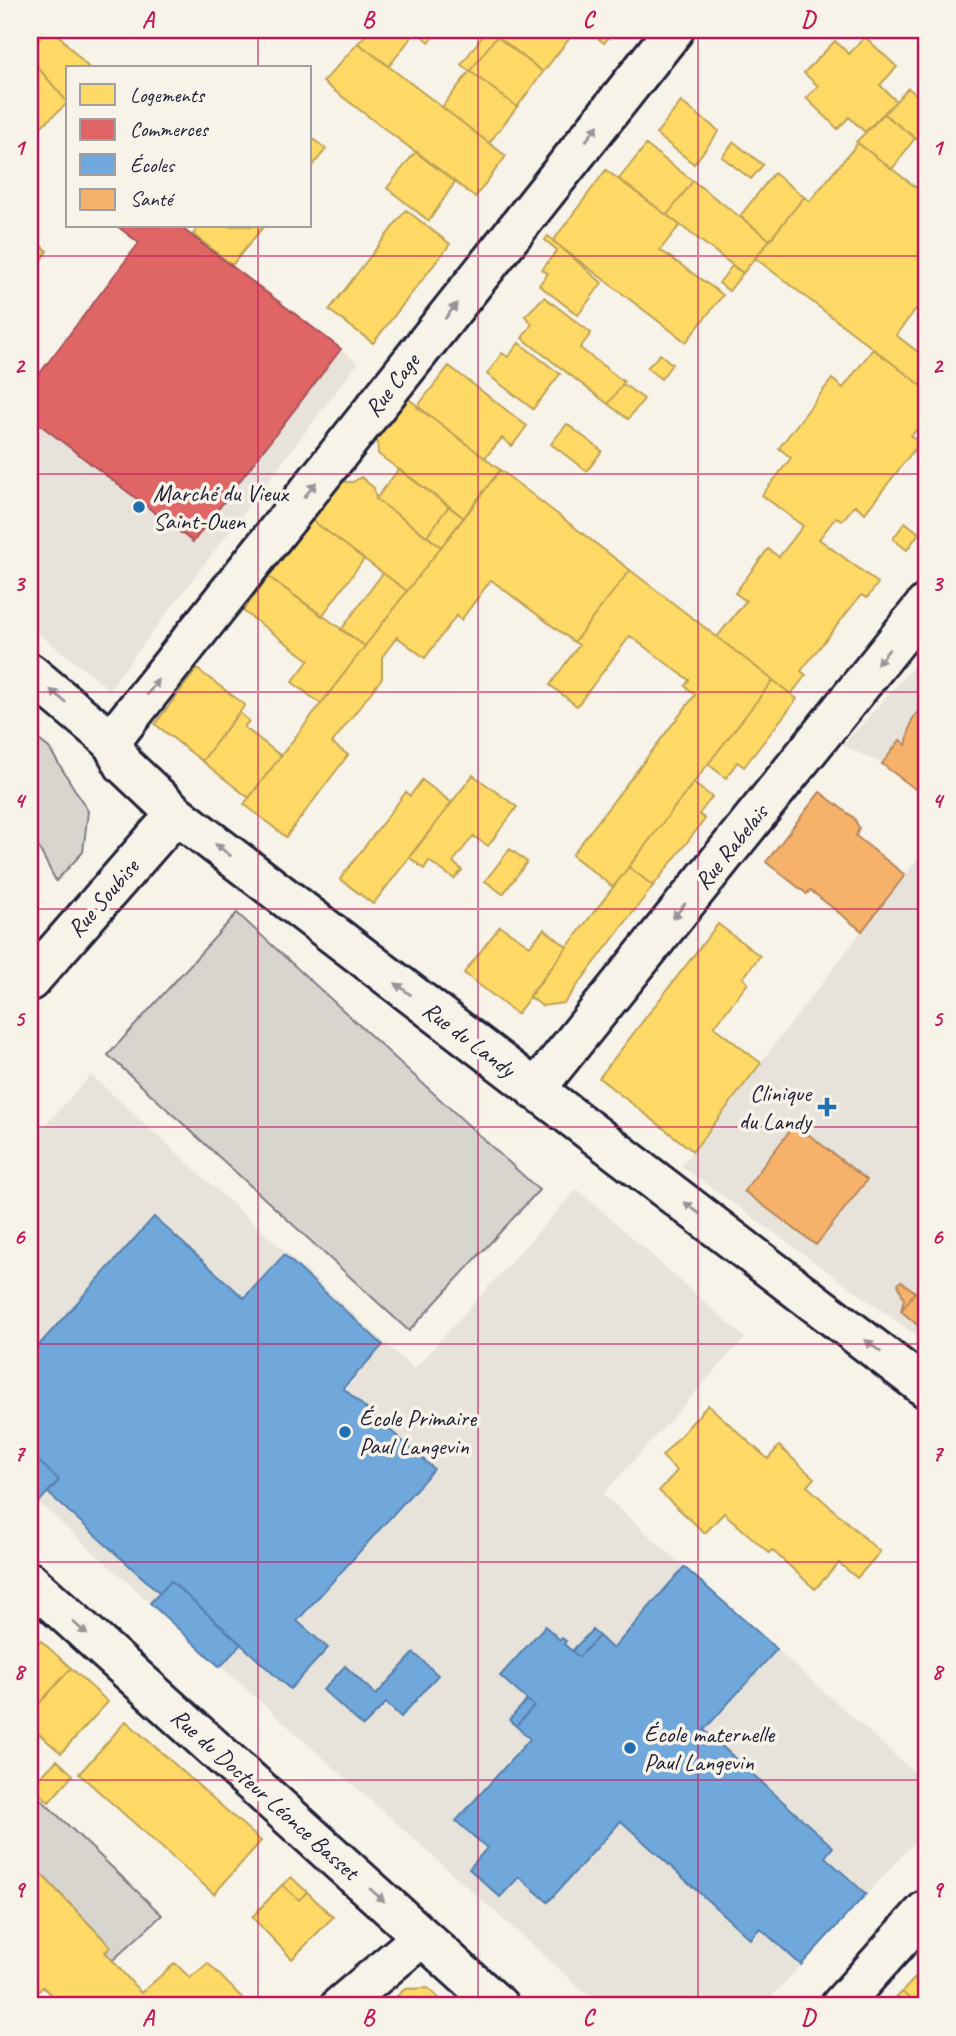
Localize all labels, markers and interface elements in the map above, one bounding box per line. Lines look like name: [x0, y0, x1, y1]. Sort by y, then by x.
text: A: [142, 5, 156, 34]
text: B: [362, 5, 376, 34]
text: C: [583, 5, 597, 34]
text: D: [801, 5, 817, 34]
legend: [66, 66, 312, 228]
text: Logements: [130, 82, 206, 108]
text: Commerces: [130, 116, 210, 142]
one-way arrow: [585, 124, 599, 142]
text: 1: [14, 133, 27, 162]
text: 1: [932, 133, 945, 162]
text: Écoles: [130, 152, 176, 178]
text: Santé: [130, 186, 176, 212]
one-way arrow: [443, 303, 458, 321]
street label: Rue Cage: [358, 346, 427, 423]
text: 2: [14, 351, 27, 380]
text: 2: [932, 351, 945, 380]
place label: Marché du Vieux Saint-Ouen: [153, 478, 289, 536]
one-way arrow: [302, 481, 317, 499]
marker: Marché du Vieux Saint-Ouen: [131, 499, 147, 515]
text: 3: [14, 569, 27, 598]
text: 3: [932, 569, 945, 598]
one-way arrow: [876, 648, 891, 666]
one-way arrow: [145, 679, 160, 696]
one-way arrow: [49, 689, 67, 704]
text: 4: [14, 786, 27, 815]
text: 4: [932, 786, 945, 815]
street label: Rue Rabelais: [688, 797, 776, 896]
one-way arrow: [214, 844, 232, 858]
street label: Rue Soubise: [61, 851, 147, 943]
one-way arrow: [672, 902, 687, 920]
one-way arrow: [395, 981, 413, 996]
street label: Rue du Landy: [417, 995, 523, 1085]
text: 5: [14, 1004, 26, 1033]
text: 5: [932, 1004, 944, 1033]
place label: Clinique du Landy: [739, 1078, 813, 1136]
marker: Clinique du Landy: [817, 1097, 837, 1117]
one-way arrow: [683, 1201, 701, 1216]
text: 6: [14, 1222, 27, 1251]
text: 6: [932, 1222, 945, 1251]
one-way arrow: [864, 1339, 882, 1354]
place label: École Primaire Paul Langevin: [359, 1403, 478, 1461]
marker: École Primaire Paul Langevin: [337, 1424, 353, 1440]
text: 7: [14, 1439, 27, 1468]
text: 7: [932, 1439, 945, 1468]
one-way arrow: [72, 1619, 89, 1635]
text: 8: [14, 1657, 27, 1686]
text: 8: [932, 1657, 945, 1686]
street label: Rue du Docteur Léonce Basset: [165, 1702, 367, 1888]
place label: École maternelle Paul Langevin: [644, 1719, 776, 1777]
marker: École maternelle Paul Langevin: [622, 1740, 638, 1756]
text: 9: [14, 1875, 27, 1904]
text: 9: [932, 1875, 945, 1904]
one-way arrow: [368, 1887, 386, 1903]
text: A: [142, 2003, 156, 2032]
text: B: [362, 2003, 376, 2032]
text: C: [583, 2003, 597, 2032]
text: D: [801, 2003, 817, 2032]

